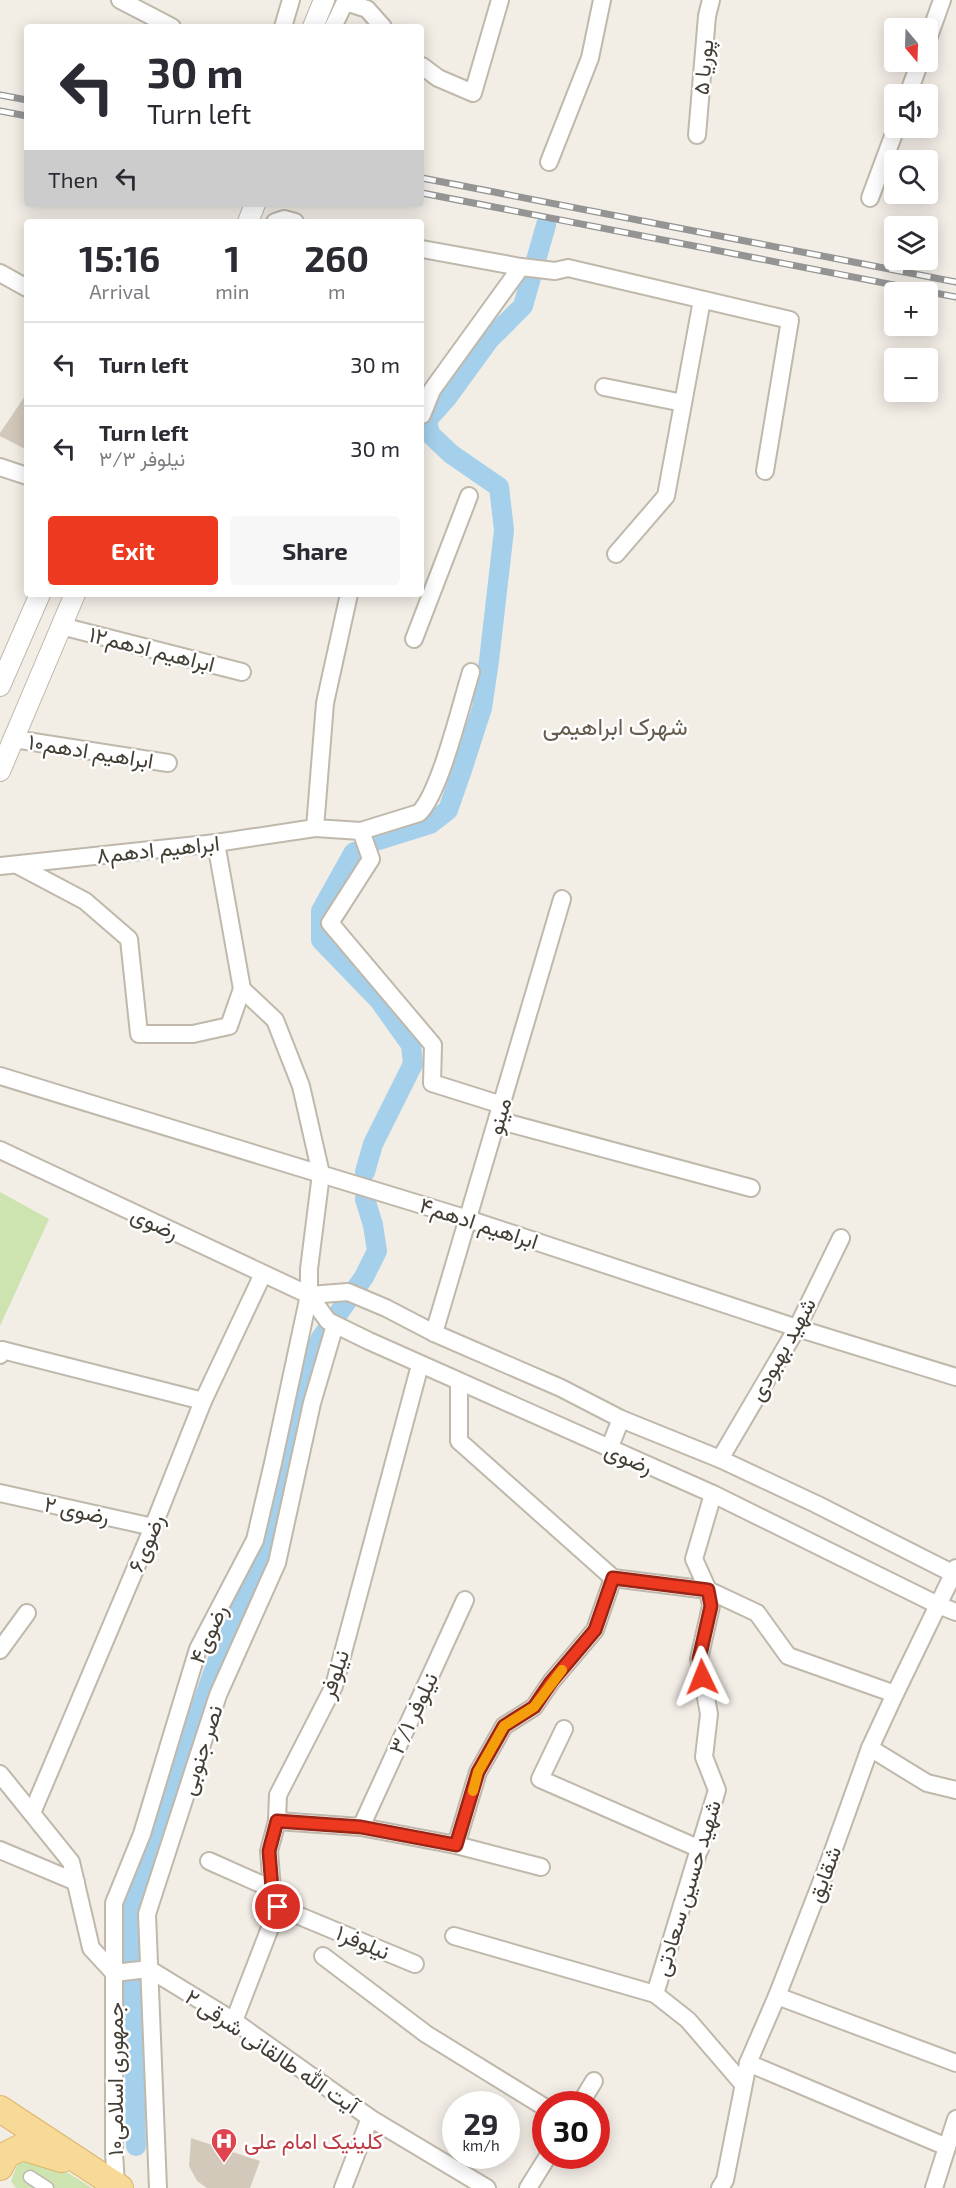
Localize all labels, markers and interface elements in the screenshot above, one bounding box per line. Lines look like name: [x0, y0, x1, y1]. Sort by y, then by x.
north arrow: [884, 18, 938, 72]
map controls: [884, 18, 938, 402]
street label: پوریا ۵: [687, 38, 720, 96]
text: 30 m: [147, 46, 243, 96]
icon: left: [48, 48, 126, 126]
button: sound: [884, 84, 938, 138]
text: Turn left: [147, 97, 251, 129]
button: search: [884, 150, 938, 204]
icon: left: [110, 162, 143, 195]
text: Then: [48, 166, 98, 192]
button: layers: [884, 216, 938, 270]
text: 15:16: [79, 236, 160, 279]
text: 1: [224, 236, 240, 279]
text: 260: [304, 236, 369, 279]
text: Arrival: [89, 279, 150, 303]
text: min: [215, 279, 249, 303]
text: m: [328, 279, 345, 303]
button: +: [884, 282, 938, 336]
icon: left: [48, 348, 81, 381]
button: −: [884, 348, 938, 402]
text: Turn left: [99, 351, 188, 377]
text: 30 m: [350, 351, 400, 377]
text: Turn left: [99, 419, 188, 445]
icon: left: [48, 432, 81, 465]
text: 30 m: [350, 435, 400, 461]
text: نیلوفر ۳/۳: [99, 446, 185, 470]
button: Exit: [48, 516, 218, 585]
button: Share: [230, 516, 400, 585]
street label: ابراهیم ادهم۱۲: [86, 620, 218, 679]
district label: شهرک ابراهیمی: [542, 711, 688, 742]
street label: ابراهیم ادهم۱۰: [26, 727, 156, 776]
street label: ابراهیم ادهم۸: [95, 829, 221, 870]
street label: مینو: [480, 1094, 518, 1138]
street label: ابراهیم ادهم۴: [416, 1191, 542, 1256]
street label: رضوی: [127, 1200, 183, 1246]
street label: شهید بهبودی: [742, 1292, 822, 1406]
street label: رضوی: [601, 1435, 657, 1481]
street label: رضوی ۲: [42, 1489, 112, 1531]
street label: رضوی۶: [121, 1510, 171, 1576]
street label: رضوی۴: [183, 1600, 233, 1668]
position arrow: [670, 1645, 734, 1709]
street label: نیلوفر: [312, 1646, 355, 1703]
street label: نیلوفر ۳/۱: [382, 1668, 444, 1758]
street label: نصر جنوبی: [173, 1701, 229, 1799]
street label: شهید حسین سعادتی: [647, 1796, 727, 1980]
street label: شقایق: [801, 1842, 847, 1906]
pin: [252, 1881, 303, 1932]
icon: arrive: [261, 1890, 294, 1923]
street label: نیلوفر۱: [332, 1918, 394, 1966]
street label: آیت الله طالقانی شرقی ۲: [180, 1982, 366, 2121]
street label: جمهوری اسلامی۱۰: [101, 2002, 129, 2156]
speed limit sign: 30: [532, 2091, 610, 2169]
text: 29: [463, 2105, 499, 2141]
hospital icon: کلینیک امام علی: [209, 2126, 239, 2164]
place label: کلینیک امام علی: [244, 2127, 383, 2156]
text: km/h: [462, 2136, 500, 2154]

